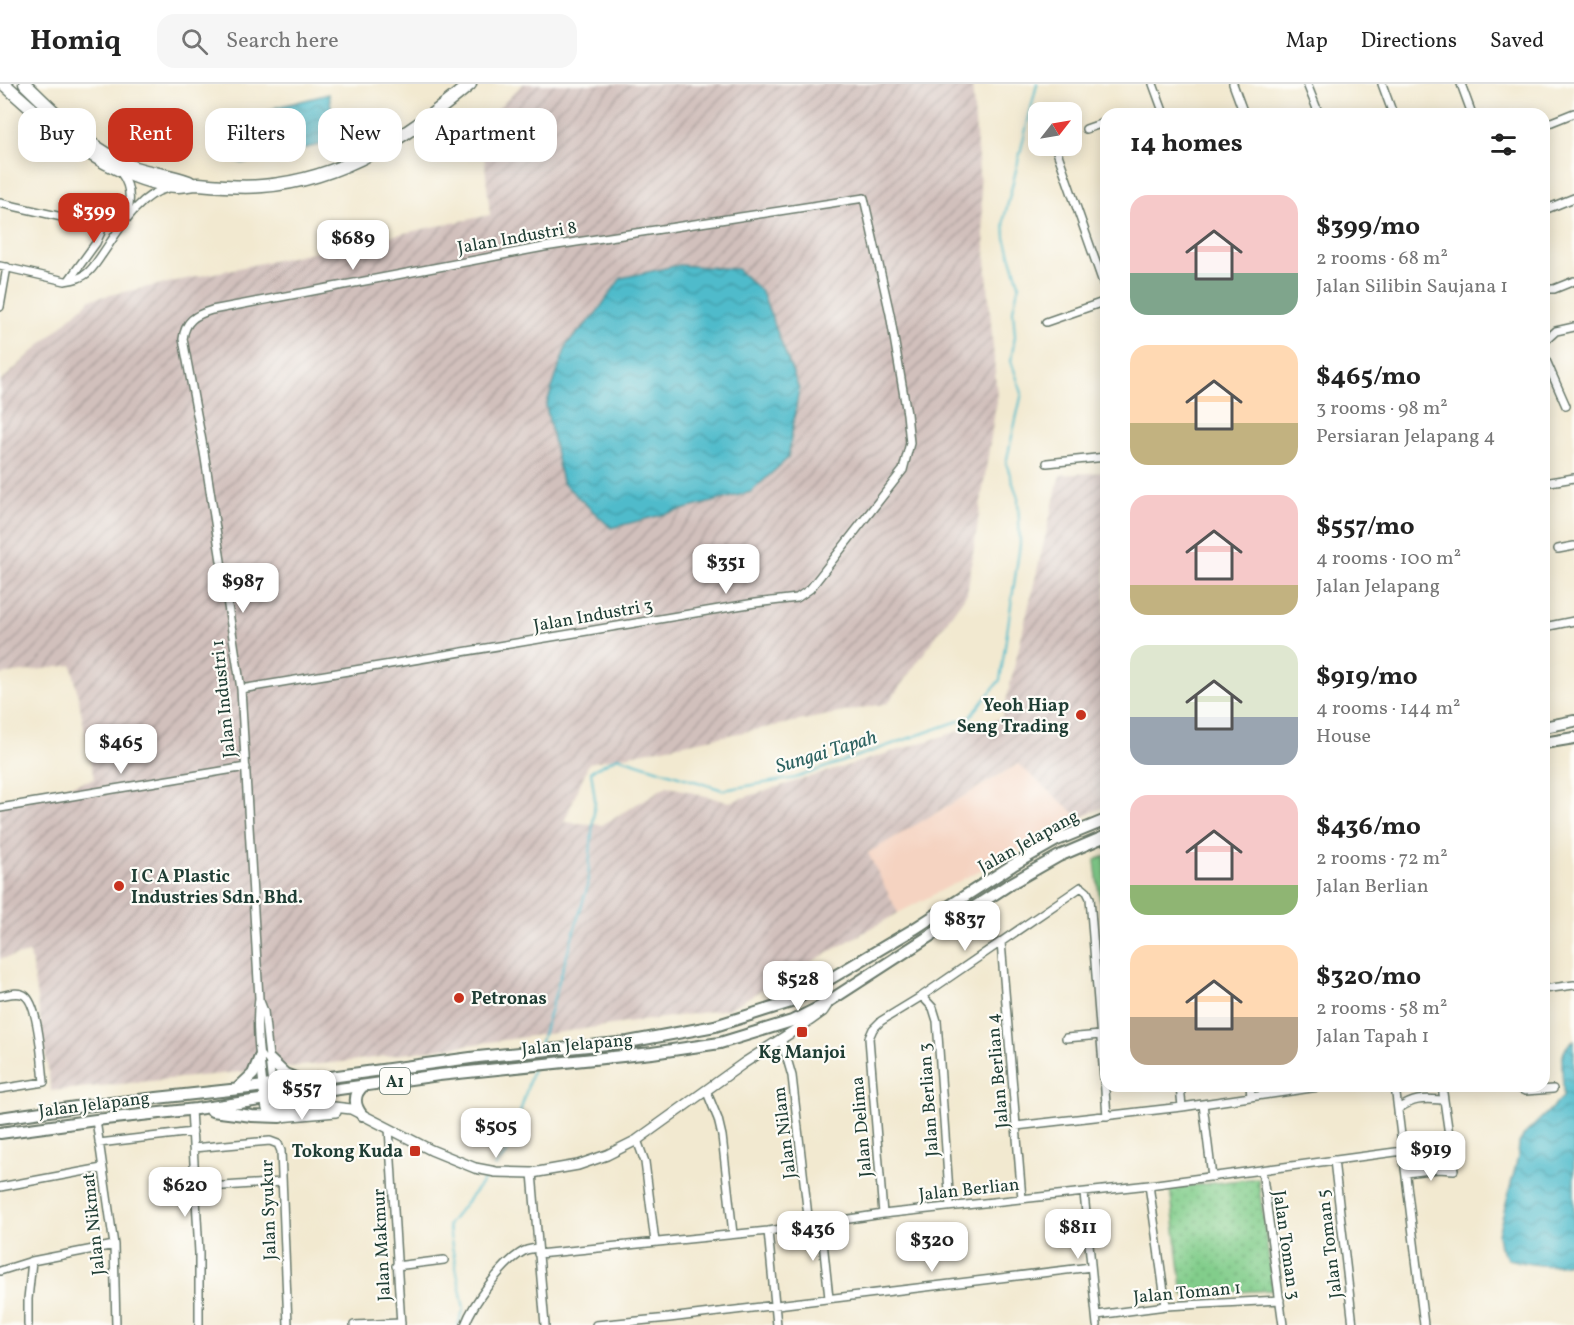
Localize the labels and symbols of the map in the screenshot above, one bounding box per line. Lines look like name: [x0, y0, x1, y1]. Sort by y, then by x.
north arrow: [1028, 102, 1082, 156]
pin: $399: [58, 193, 130, 244]
street label: Jalan Industri 8: [456, 216, 579, 261]
pin: $689: [317, 220, 389, 271]
pin: $351: [690, 544, 762, 595]
pin: $987: [207, 563, 279, 614]
street label: Jalan Industri 3: [532, 594, 655, 639]
street label: Jalan Industri 1: [206, 639, 243, 759]
place label: Yeoh Hiap Seng Trading: [957, 694, 1069, 740]
marker: Yeoh Hiap Seng Trading: [1074, 708, 1088, 722]
pin: $465: [85, 724, 157, 775]
water label: Sungai Tapah: [772, 724, 881, 782]
street label: Jalan Jelapang: [974, 804, 1084, 880]
place label: I C A Plastic Industries Sdn. Bhd.: [131, 865, 303, 911]
marker: I C A Plastic Industries Sdn. Bhd.: [112, 879, 126, 893]
pin: $837: [929, 901, 1001, 952]
pin: $528: [762, 961, 834, 1012]
place label: Petronas: [471, 987, 547, 1012]
marker: Petronas: [452, 991, 466, 1005]
street label: Jalan Berlian 4: [981, 1012, 1016, 1130]
marker: Kg Manjoi: [795, 1025, 809, 1039]
street label: Jalan Jelapang: [520, 1028, 634, 1063]
place label: Kg Manjoi: [758, 1041, 846, 1066]
street label: Jalan Berlian 3: [913, 1042, 946, 1158]
road number: A1: [380, 1068, 410, 1094]
pin: $557: [266, 1070, 338, 1121]
street label: Jalan Delima: [846, 1075, 879, 1178]
street label: Jalan Nilam: [767, 1085, 804, 1180]
street label: Jalan Jelapang: [37, 1086, 151, 1125]
pin: $505: [460, 1108, 532, 1159]
pin: $919: [1395, 1131, 1467, 1182]
place label: Tokong Kuda: [292, 1140, 403, 1165]
marker: Tokong Kuda: [408, 1144, 422, 1158]
street label: Jalan Syukur: [255, 1159, 284, 1261]
pin: $620: [149, 1167, 221, 1218]
street label: Jalan Nikmat: [77, 1171, 112, 1276]
street label: Jalan Berlian: [917, 1173, 1021, 1208]
street label: Jalan Makmur: [367, 1188, 398, 1302]
street label: Jalan Toman 5: [1311, 1188, 1350, 1300]
street label: Jalan Toman 3: [1265, 1189, 1306, 1302]
pin: $811: [1042, 1209, 1114, 1260]
pin: $436: [777, 1211, 849, 1262]
pin: $320: [896, 1222, 968, 1273]
street label: Jalan Toman 1: [1132, 1276, 1242, 1311]

